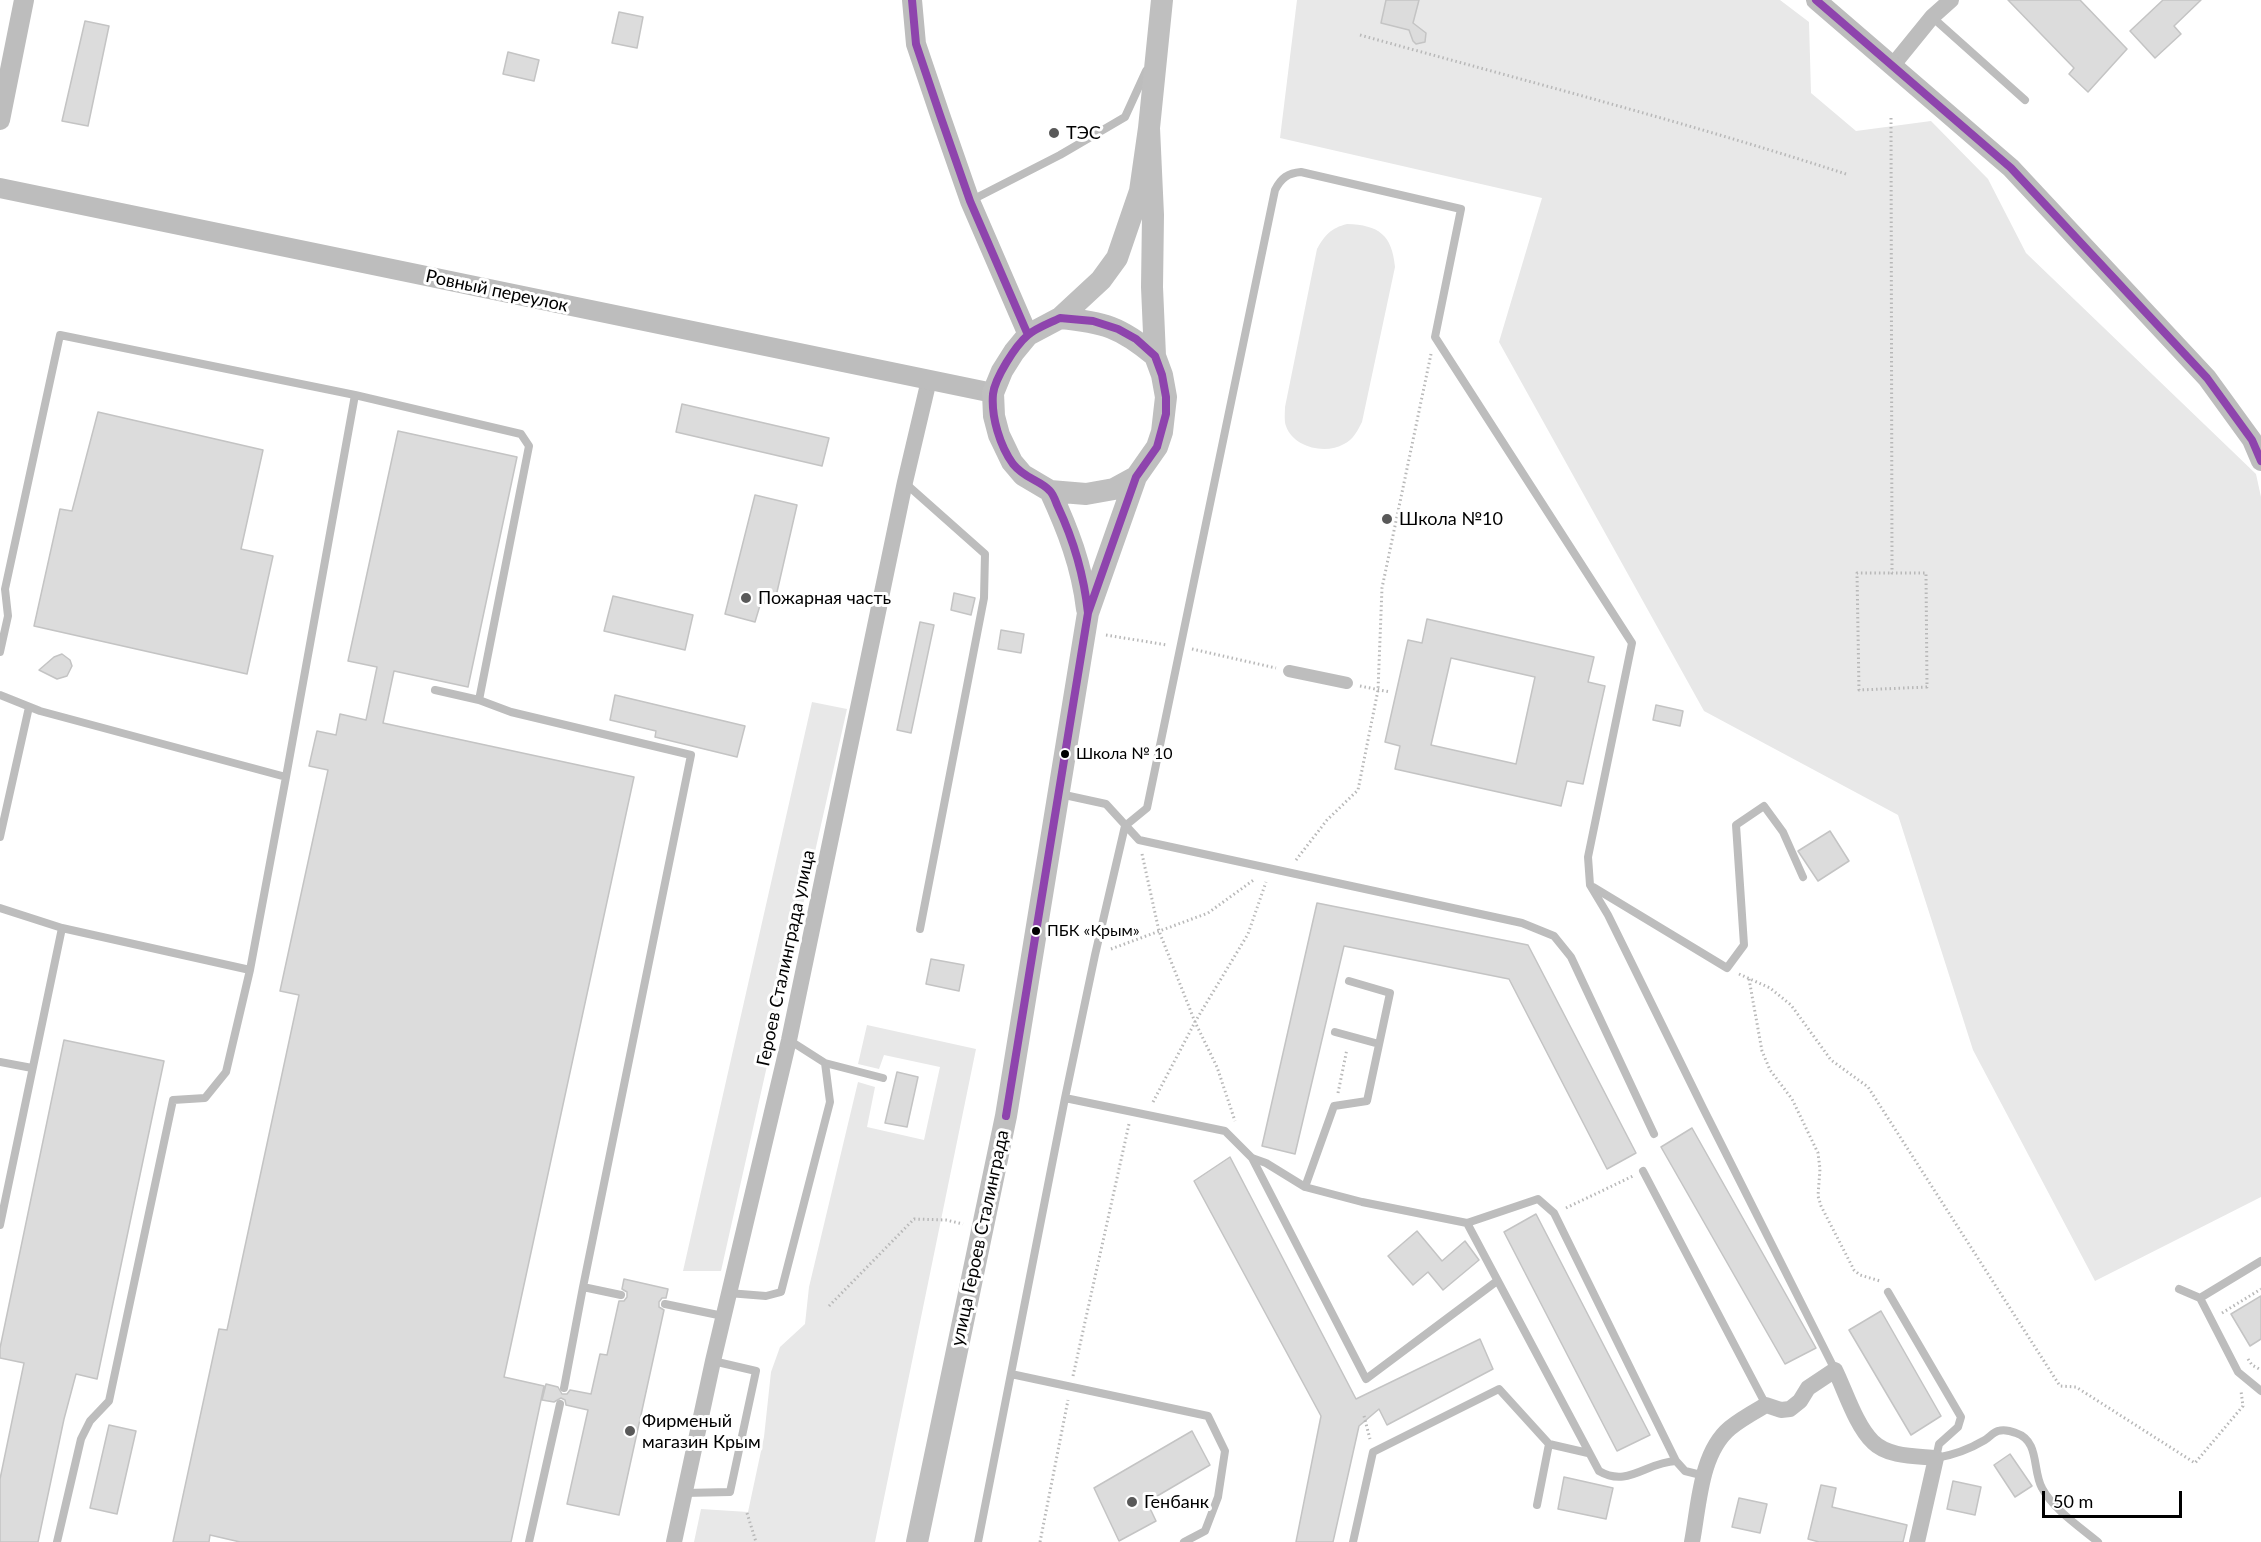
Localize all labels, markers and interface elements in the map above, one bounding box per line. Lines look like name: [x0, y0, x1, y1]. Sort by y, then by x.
place label: ТЭС: [1066, 122, 1101, 144]
marker: ТЭС: [1047, 126, 1061, 140]
street label: Ровный переулок: [424, 265, 570, 317]
place label: Школа №10: [1399, 508, 1503, 530]
marker: Школа №10: [1380, 512, 1394, 526]
place label: Пожарная часть: [758, 587, 891, 609]
marker: Пожарная часть: [739, 591, 753, 605]
place label: Школа № 10: [1076, 744, 1172, 764]
marker: Школа № 10: [1059, 748, 1071, 760]
street label: Героев Сталинграда улица: [753, 848, 819, 1068]
place label: ПБК «Крым»: [1047, 921, 1140, 941]
marker: ПБК «Крым»: [1030, 925, 1042, 937]
street label: улица Героев Сталинграда: [947, 1128, 1013, 1348]
place label: Фирменый магазин Крым: [642, 1410, 761, 1452]
marker: Фирменый магазин Крым: [623, 1424, 637, 1438]
scale bar: [2045, 1479, 2184, 1517]
text: 50 m: [2053, 1490, 2093, 1512]
place label: Генбанк: [1144, 1491, 1209, 1513]
marker: Генбанк: [1125, 1495, 1139, 1509]

